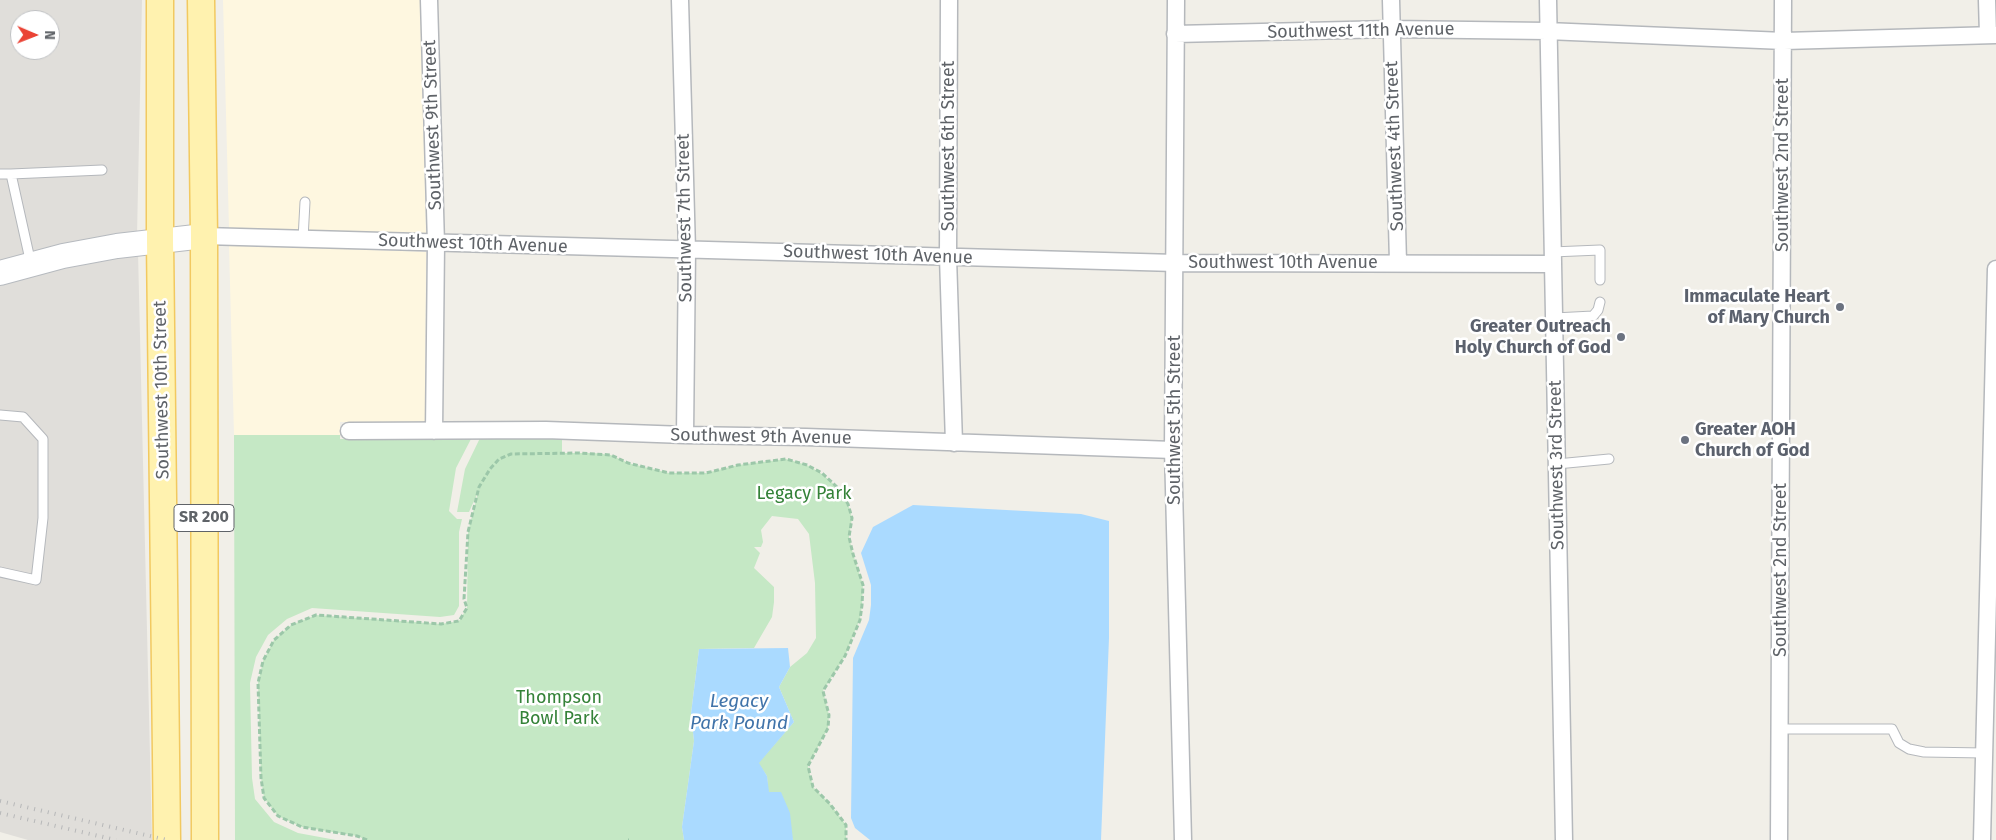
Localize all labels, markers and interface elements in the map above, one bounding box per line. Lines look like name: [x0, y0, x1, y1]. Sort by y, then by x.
north arrow: [10, 10, 60, 60]
street label: Southwest 11th Avenue: [1267, 19, 1455, 43]
text: N: [41, 30, 58, 40]
street label: Southwest 9th Street: [419, 40, 447, 210]
street label: Southwest 4th Street: [1381, 60, 1409, 232]
street label: Southwest 6th Street: [938, 61, 960, 231]
street label: Southwest 2nd Street: [1772, 78, 1794, 252]
street label: Southwest 7th Street: [673, 133, 697, 303]
street label: Southwest 10th Avenue: [378, 230, 568, 258]
street label: Southwest 10th Avenue: [783, 241, 973, 269]
street label: Southwest 10th Avenue: [1188, 252, 1378, 274]
place label: Immaculate Heart of Mary Church: [1684, 286, 1830, 328]
street label: Southwest 10th Street: [150, 300, 174, 480]
marker: Immaculate Heart of Mary Church: [1834, 301, 1846, 313]
place label: Greater Outreach Holy Church of God: [1455, 316, 1611, 358]
marker: Greater Outreach Holy Church of God: [1615, 331, 1627, 343]
street label: Southwest 5th Street: [1164, 335, 1186, 505]
street label: Southwest 3rd Street: [1545, 380, 1569, 550]
place label: Greater AOH Church of God: [1695, 419, 1810, 462]
street label: Southwest 9th Avenue: [670, 425, 852, 449]
marker: Greater AOH Church of God: [1679, 434, 1691, 446]
park label: Legacy Park: [757, 483, 851, 505]
street label: Southwest 2nd Street: [1770, 483, 1792, 657]
road number: SR 200: [174, 504, 234, 532]
park label: Thompson Bowl Park: [516, 687, 602, 730]
water label: Legacy Park Pound: [690, 691, 788, 735]

